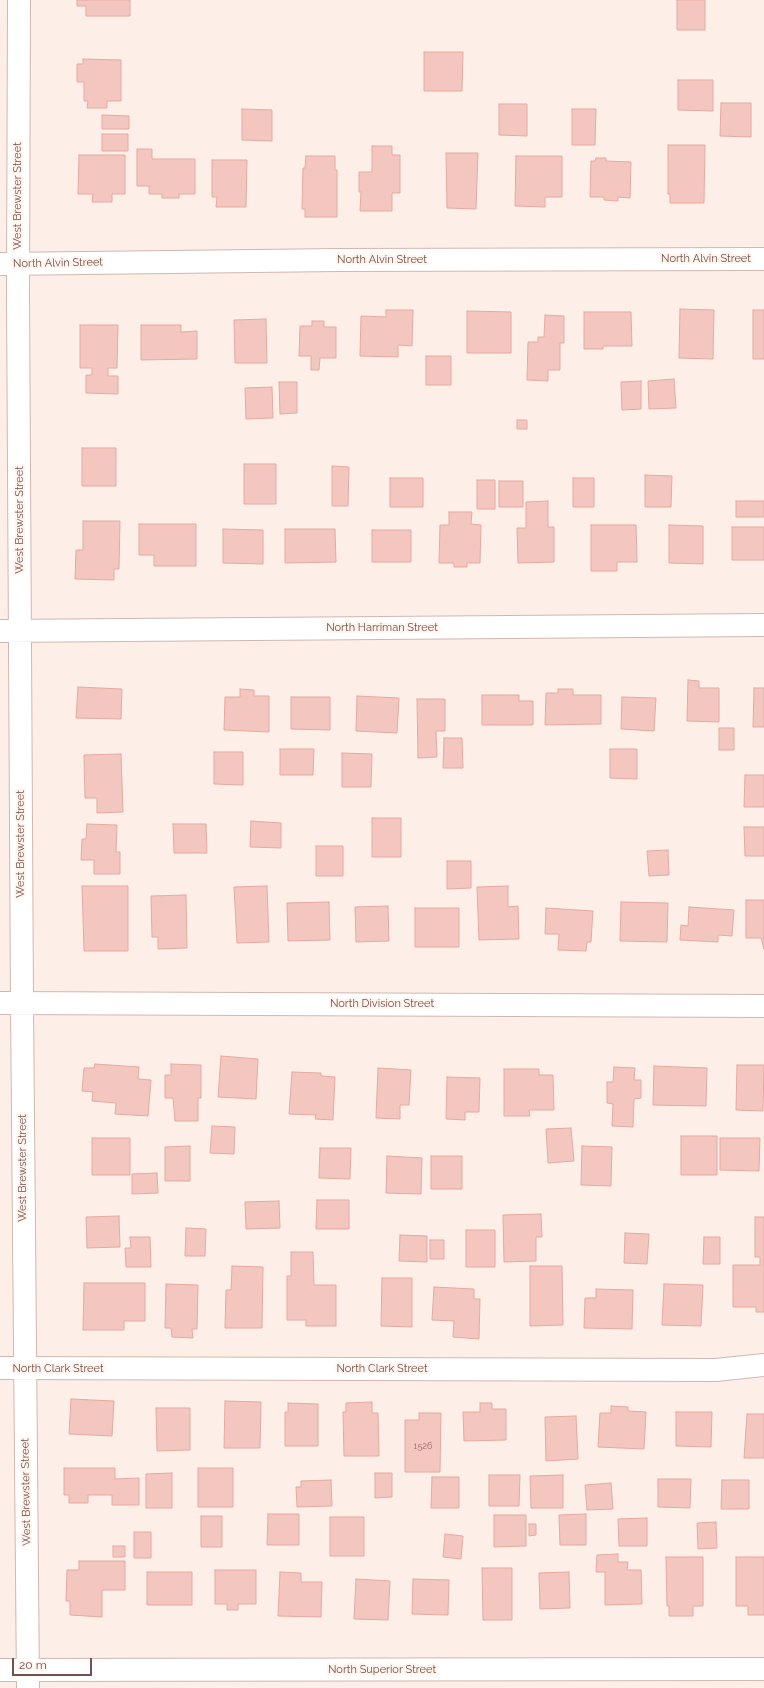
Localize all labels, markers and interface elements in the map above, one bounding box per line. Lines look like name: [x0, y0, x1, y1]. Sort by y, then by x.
street label: West Brewster Street: [11, 142, 25, 250]
street label: North Alvin Street: [661, 252, 751, 266]
street label: North Alvin Street: [337, 253, 427, 267]
street label: North Alvin Street: [13, 256, 103, 270]
street label: West Brewster Street: [13, 466, 27, 574]
street label: North Harriman Street: [326, 621, 438, 635]
street label: West Brewster Street: [14, 790, 28, 898]
street label: North Division Street: [330, 997, 434, 1011]
street label: West Brewster Street: [16, 1114, 30, 1222]
street label: North Clark Street: [12, 1362, 104, 1376]
street label: North Clark Street: [336, 1362, 428, 1376]
street label: West Brewster Street: [18, 1438, 34, 1546]
house number: 1526: [414, 1441, 432, 1451]
scale bar: [14, 1650, 94, 1676]
text: 20 m: [19, 1658, 47, 1672]
street label: North Superior Street: [328, 1663, 436, 1677]

